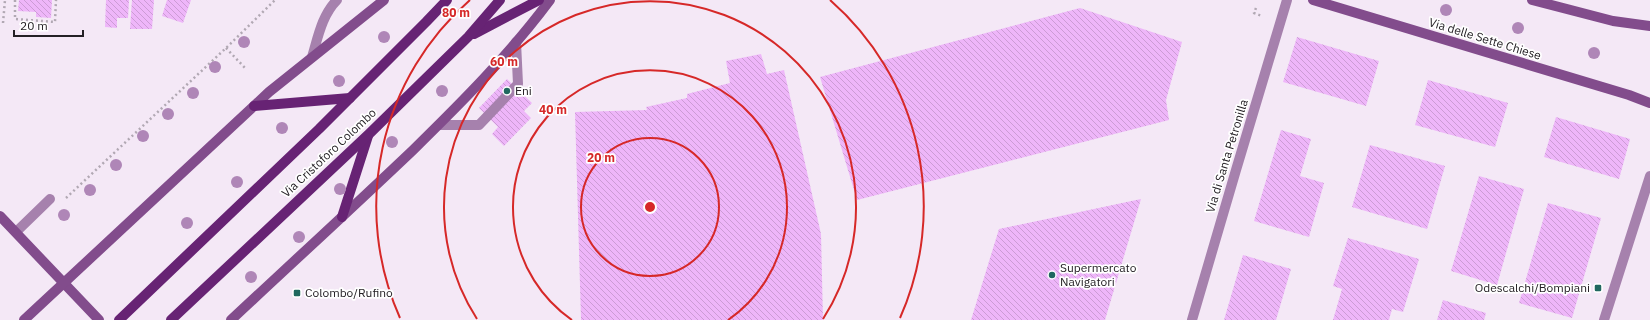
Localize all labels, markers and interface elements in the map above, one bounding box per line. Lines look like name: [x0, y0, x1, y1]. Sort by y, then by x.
text: 80 m: [442, 5, 470, 20]
scale bar: [14, 12, 83, 38]
street label: Via delle Sette Chiese: [1427, 14, 1543, 63]
text: 20 m: [20, 18, 48, 33]
text: 60 m: [490, 54, 518, 69]
place label: Eni: [515, 83, 532, 98]
marker: Eni: [502, 86, 512, 96]
street label: Via di Santa Petronilla: [1202, 97, 1251, 214]
text: 40 m: [539, 102, 567, 117]
street label: Via Cristoforo Colombo: [278, 105, 379, 200]
text: 20 m: [587, 150, 615, 165]
centre of rings: [643, 200, 657, 214]
place label: Supermercato Navigatori: [1060, 260, 1137, 289]
marker: Supermercato Navigatori: [1047, 270, 1057, 280]
place label: Odescalchi/Bompiani: [1475, 280, 1590, 295]
marker: Odescalchi/Bompiani: [1593, 283, 1603, 293]
place label: Colombo/Rufino: [305, 285, 393, 300]
marker: Colombo/Rufino: [292, 288, 302, 298]

